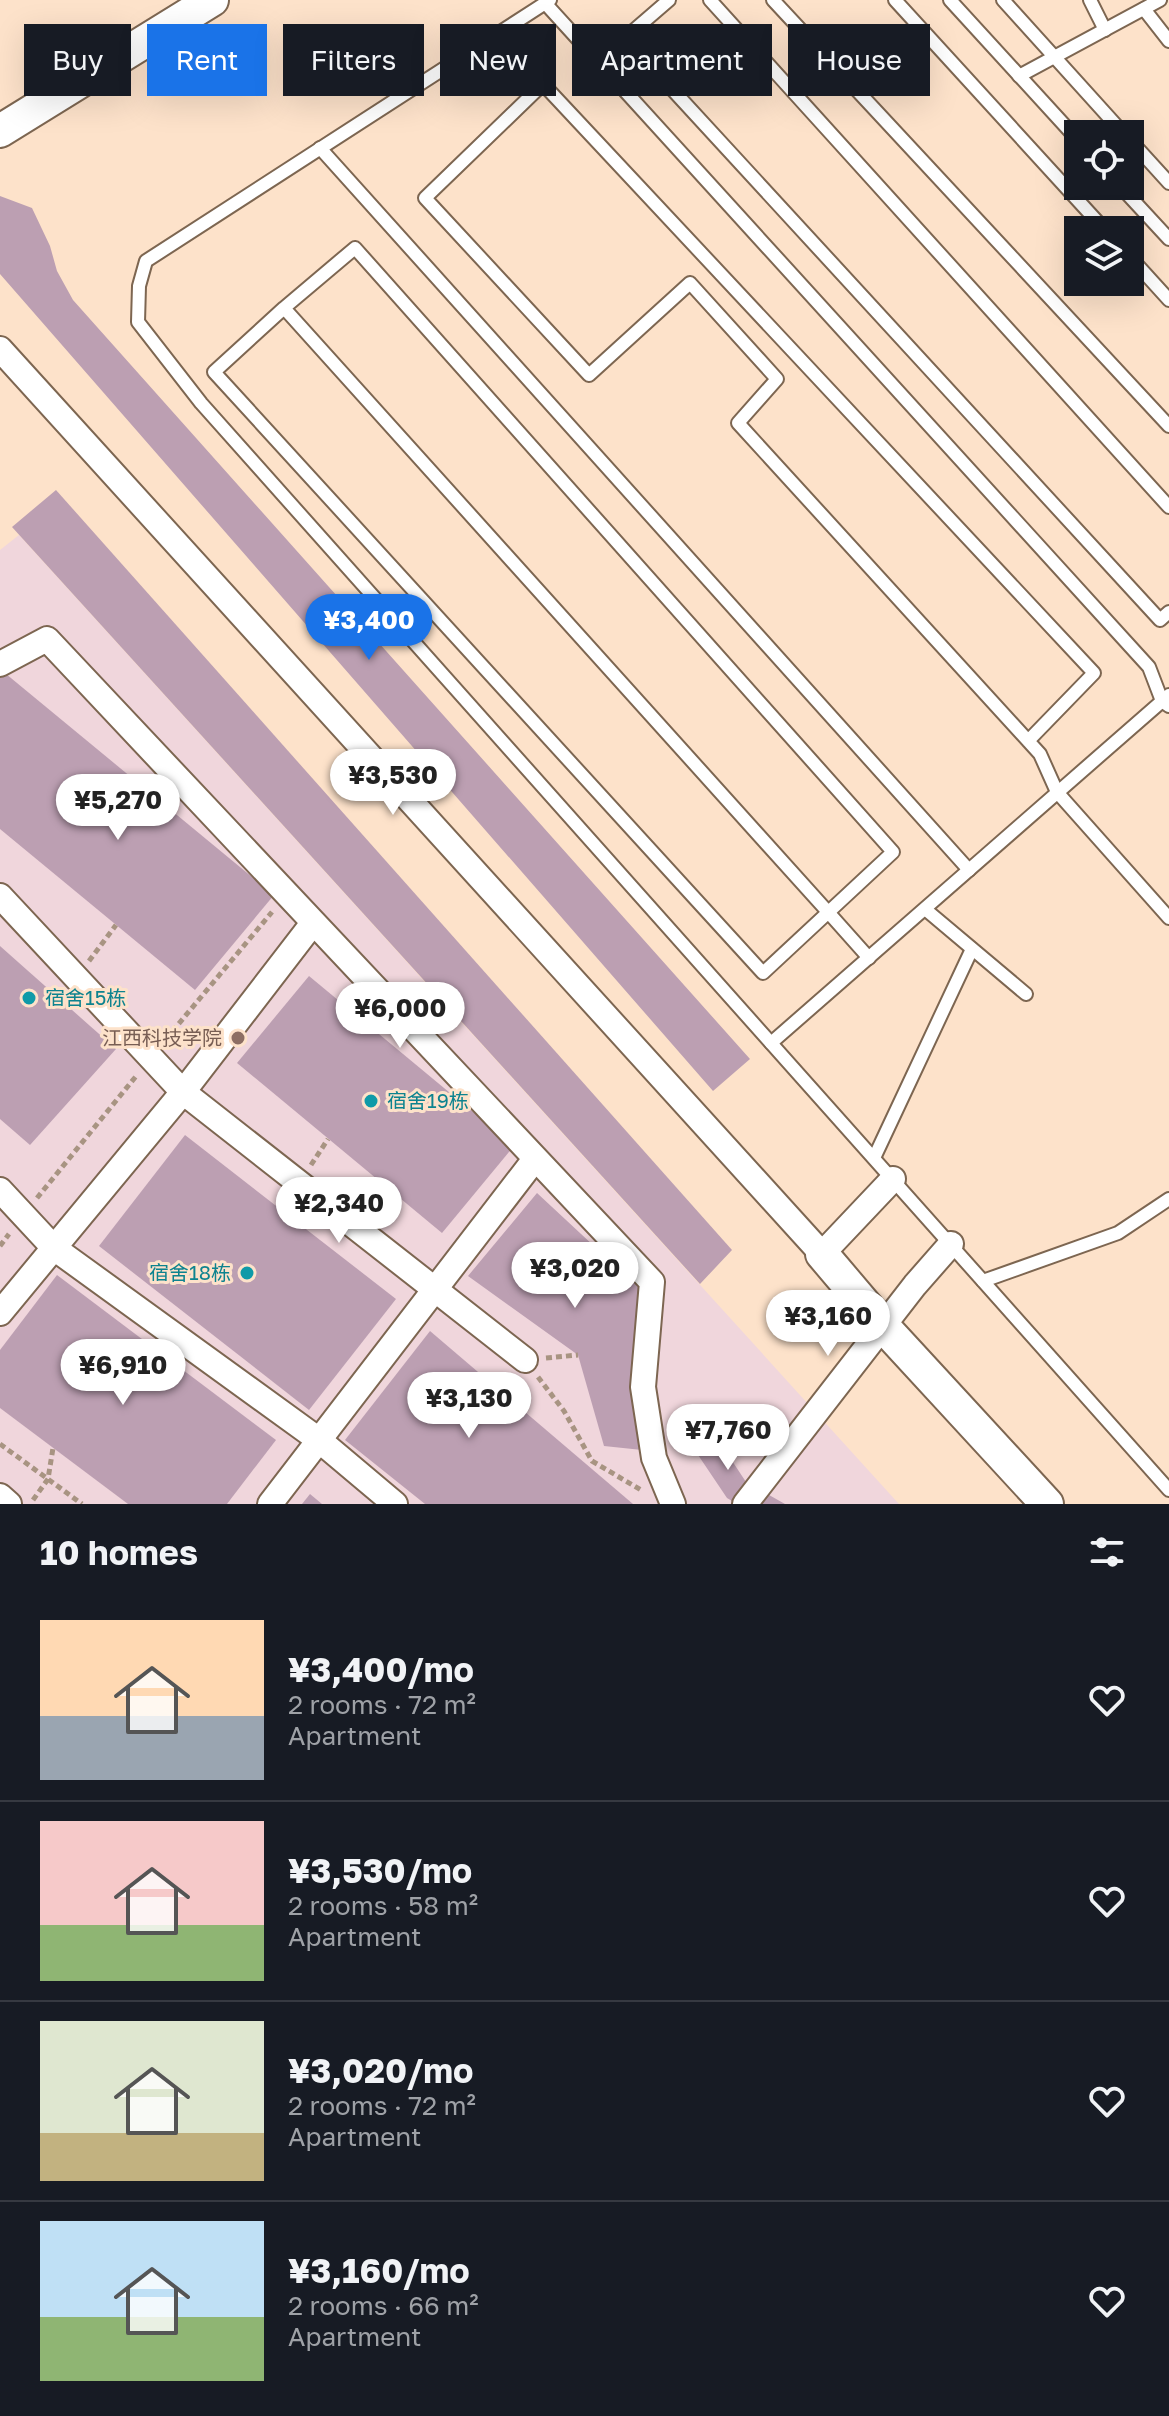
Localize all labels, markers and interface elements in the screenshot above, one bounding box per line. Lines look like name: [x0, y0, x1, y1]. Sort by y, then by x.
chip: Buy: [24, 24, 131, 96]
chip: Rent: [147, 24, 267, 96]
chip: Filters: [283, 24, 424, 96]
chip: New: [440, 24, 556, 96]
chip: Apartment: [572, 24, 772, 96]
chip: House: [788, 24, 930, 96]
map controls: [1064, 120, 1144, 296]
button: locate: [1064, 120, 1144, 200]
button: layers: [1064, 216, 1144, 296]
pin: ¥3,400: [304, 594, 434, 662]
text: ¥3,400: [323, 604, 415, 635]
pin: ¥3,530: [328, 749, 458, 817]
text: ¥3,530: [348, 759, 438, 790]
pin: ¥5,270: [53, 774, 183, 842]
text: ¥5,270: [74, 784, 162, 815]
pin: ¥6,000: [335, 982, 465, 1050]
place label: 宿舍15栋: [45, 985, 126, 1009]
marker: 宿舍15栋: [20, 989, 38, 1007]
text: ¥6,000: [354, 992, 446, 1023]
place label: 江西科技学院: [102, 1025, 222, 1049]
marker: 江西科技学院: [229, 1029, 247, 1047]
place label: 宿舍19栋: [387, 1088, 469, 1112]
marker: 宿舍19栋: [362, 1092, 380, 1110]
pin: ¥2,340: [274, 1177, 404, 1245]
text: ¥2,340: [294, 1187, 384, 1218]
pin: ¥3,020: [510, 1242, 640, 1310]
text: ¥3,020: [529, 1252, 621, 1283]
place label: 宿舍18栋: [149, 1260, 231, 1284]
marker: 宿舍18栋: [238, 1264, 256, 1282]
pin: ¥3,160: [763, 1290, 893, 1358]
text: ¥3,160: [784, 1300, 872, 1331]
pin: ¥6,910: [58, 1339, 188, 1407]
text: ¥6,910: [79, 1349, 167, 1380]
pin: ¥3,130: [404, 1372, 534, 1440]
text: ¥3,130: [425, 1382, 513, 1413]
pin: ¥7,760: [663, 1404, 793, 1472]
text: ¥7,760: [684, 1414, 772, 1445]
icon: filters: [1085, 1530, 1129, 1574]
text: 10 homes: [40, 1532, 198, 1572]
text: ¥3,400/mo: [288, 1649, 474, 1689]
icon: home: [104, 1652, 200, 1748]
icon: heart: [1085, 1678, 1129, 1722]
text: 2 rooms · 72 m²: [288, 1689, 476, 1720]
text: Apartment: [288, 1720, 421, 1751]
text: ¥3,530/mo: [288, 1850, 472, 1890]
icon: home: [104, 1853, 200, 1949]
icon: heart: [1085, 1879, 1129, 1923]
text: 2 rooms · 58 m²: [288, 1890, 478, 1921]
text: Apartment: [288, 1921, 421, 1952]
text: ¥3,020/mo: [288, 2050, 473, 2090]
icon: home: [104, 2053, 200, 2149]
icon: heart: [1085, 2079, 1129, 2123]
text: 2 rooms · 72 m²: [288, 2090, 476, 2121]
text: Apartment: [288, 2121, 421, 2152]
text: ¥3,160/mo: [288, 2250, 470, 2290]
icon: home: [104, 2253, 200, 2349]
icon: heart: [1085, 2279, 1129, 2323]
text: 2 rooms · 66 m²: [288, 2290, 479, 2321]
text: Apartment: [288, 2321, 421, 2352]

